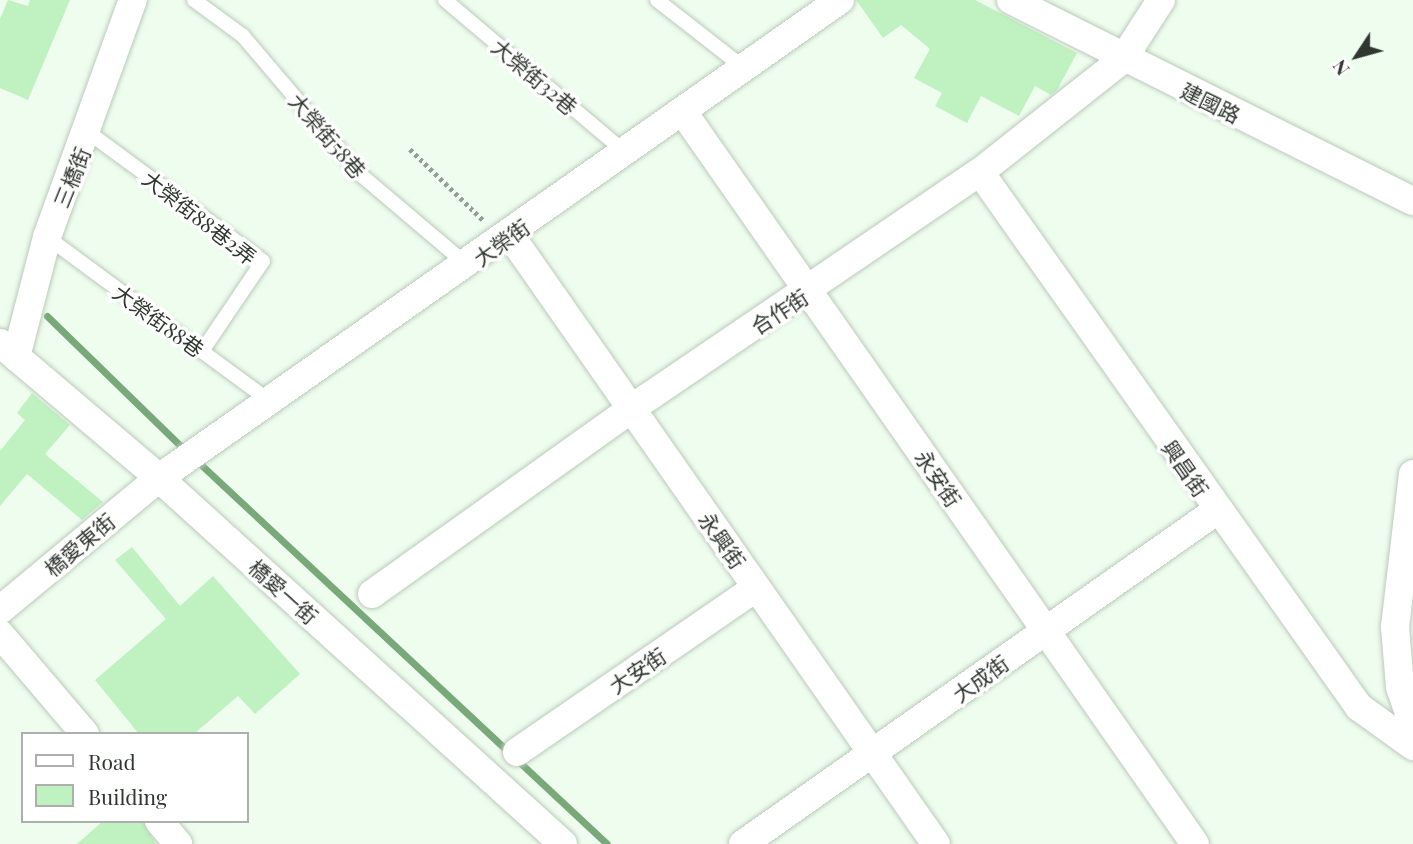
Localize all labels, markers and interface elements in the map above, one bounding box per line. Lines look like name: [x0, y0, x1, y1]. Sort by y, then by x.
north arrow: [1322, 21, 1392, 91]
street label: 大榮街32巷: [487, 33, 583, 119]
text: N: [1325, 55, 1355, 82]
street label: 建國路: [1177, 77, 1245, 127]
street label: 大榮街58巷: [284, 88, 372, 182]
street label: 三橋街: [48, 143, 94, 211]
street label: 大榮街88巷2弄: [138, 165, 262, 269]
street label: 大榮街: [468, 213, 534, 271]
street label: 大榮街88巷: [109, 279, 209, 361]
street label: 合作街: [746, 283, 812, 339]
street label: 興昌街: [1158, 435, 1214, 501]
street label: 永安街: [911, 445, 967, 511]
street label: 橋愛東街: [39, 507, 119, 581]
street label: 永興街: [695, 507, 751, 573]
street label: 橋愛一街: [244, 554, 324, 628]
street label: 大安街: [604, 642, 670, 698]
street label: 大成街: [947, 649, 1013, 707]
legend: [21, 732, 248, 823]
text: Road: [88, 747, 136, 775]
text: Building: [88, 782, 167, 810]

